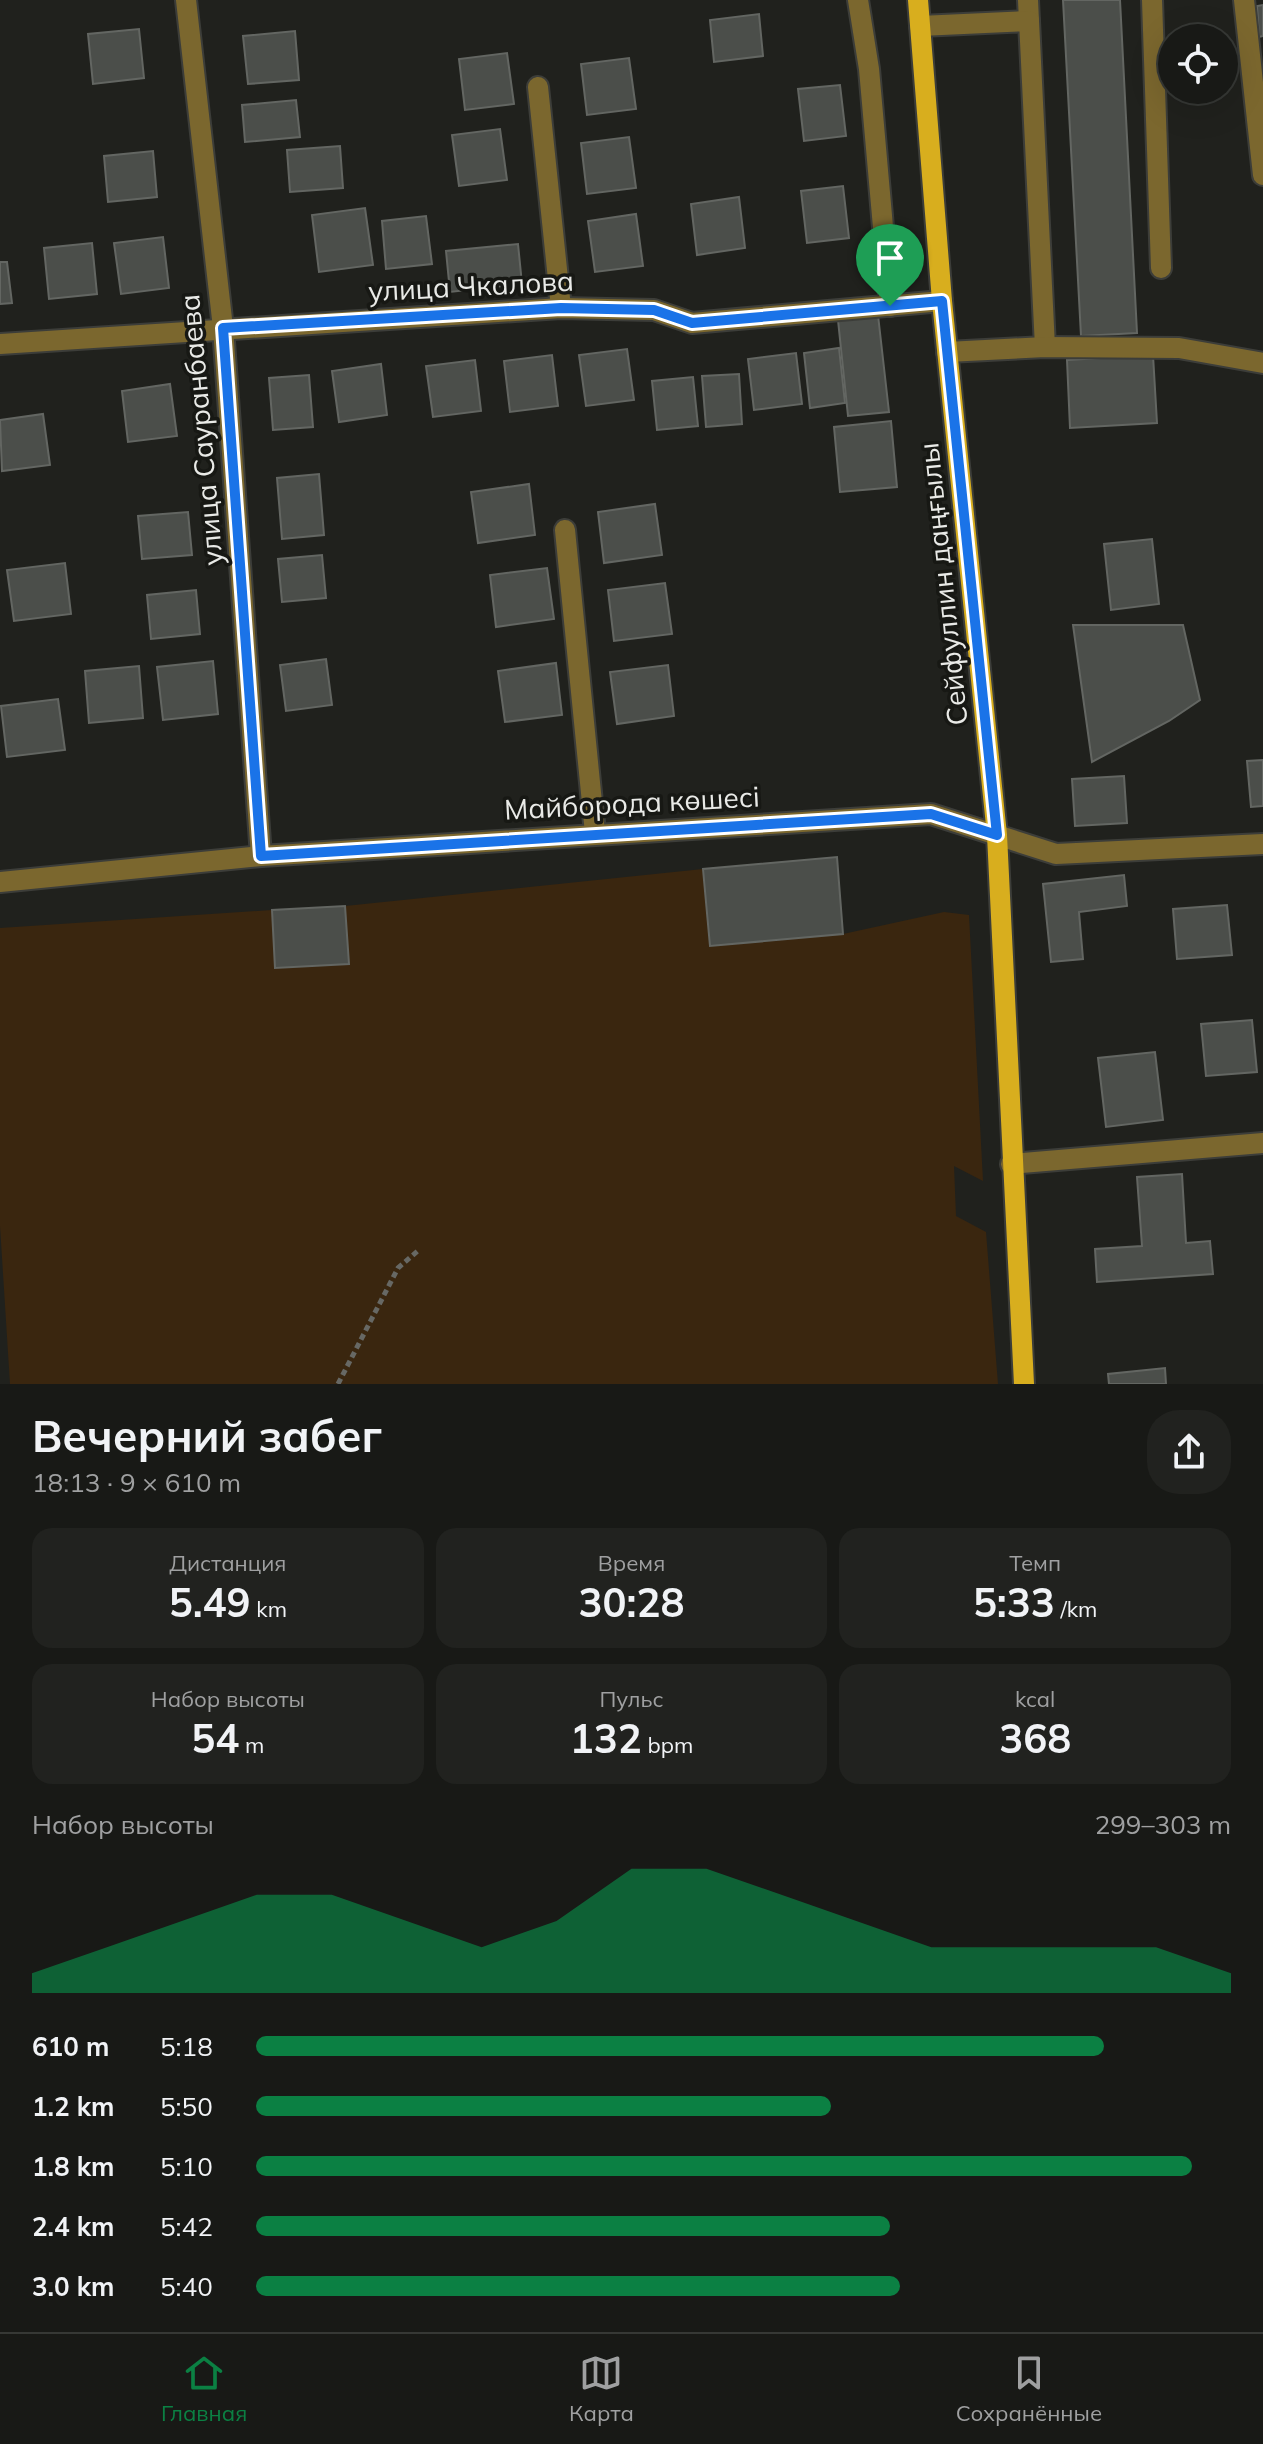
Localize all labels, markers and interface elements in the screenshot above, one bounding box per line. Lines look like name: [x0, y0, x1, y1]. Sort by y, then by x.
map controls: [1158, 24, 1238, 104]
button: locate: [1158, 24, 1238, 104]
pin: [856, 224, 924, 306]
icon: arrive: [868, 236, 912, 280]
street label: улица Чкалова: [367, 263, 575, 308]
street label: улица Сауранбаева: [171, 293, 230, 567]
street label: Сейфуллин даңғылы: [910, 441, 975, 727]
street label: Майборода көшесі: [503, 778, 761, 827]
text: Вечерний забег: [32, 1408, 382, 1463]
button: share: [1147, 1410, 1231, 1494]
text: 18:13 · 9 × 610 m: [32, 1466, 241, 1499]
text: Дистанция: [169, 1549, 286, 1577]
text: Время: [598, 1549, 665, 1577]
text: Темп: [1009, 1549, 1061, 1577]
text: 5.49: [169, 1577, 251, 1627]
text: 30:28: [579, 1577, 684, 1627]
text: 5:33: [973, 1577, 1055, 1627]
text: km: [251, 1595, 287, 1623]
text: /km: [1055, 1595, 1097, 1623]
text: Набор высоты: [151, 1685, 305, 1713]
text: Пульс: [599, 1685, 664, 1713]
text: kcal: [1015, 1685, 1055, 1713]
text: 54: [191, 1713, 239, 1763]
text: 132: [570, 1713, 642, 1763]
text: 368: [999, 1713, 1071, 1763]
text: m: [239, 1731, 264, 1759]
text: bpm: [642, 1731, 693, 1759]
text: Набор высоты: [32, 1808, 214, 1841]
text: 299–303 m: [1095, 1808, 1231, 1841]
text: 610 m: [32, 2030, 109, 2063]
text: 5:18: [160, 2030, 213, 2063]
text: 1.2 km: [32, 2090, 115, 2123]
text: 5:50: [160, 2090, 213, 2123]
text: 1.8 km: [32, 2150, 115, 2183]
text: 5:10: [160, 2150, 213, 2183]
text: 2.4 km: [32, 2210, 115, 2243]
text: 5:42: [160, 2210, 213, 2243]
text: 3.0 km: [32, 2270, 115, 2303]
text: 5:40: [160, 2270, 213, 2303]
tab: Главная: [161, 2351, 247, 2427]
tab: Карта: [569, 2351, 634, 2427]
tab: Сохранённые: [956, 2351, 1102, 2427]

